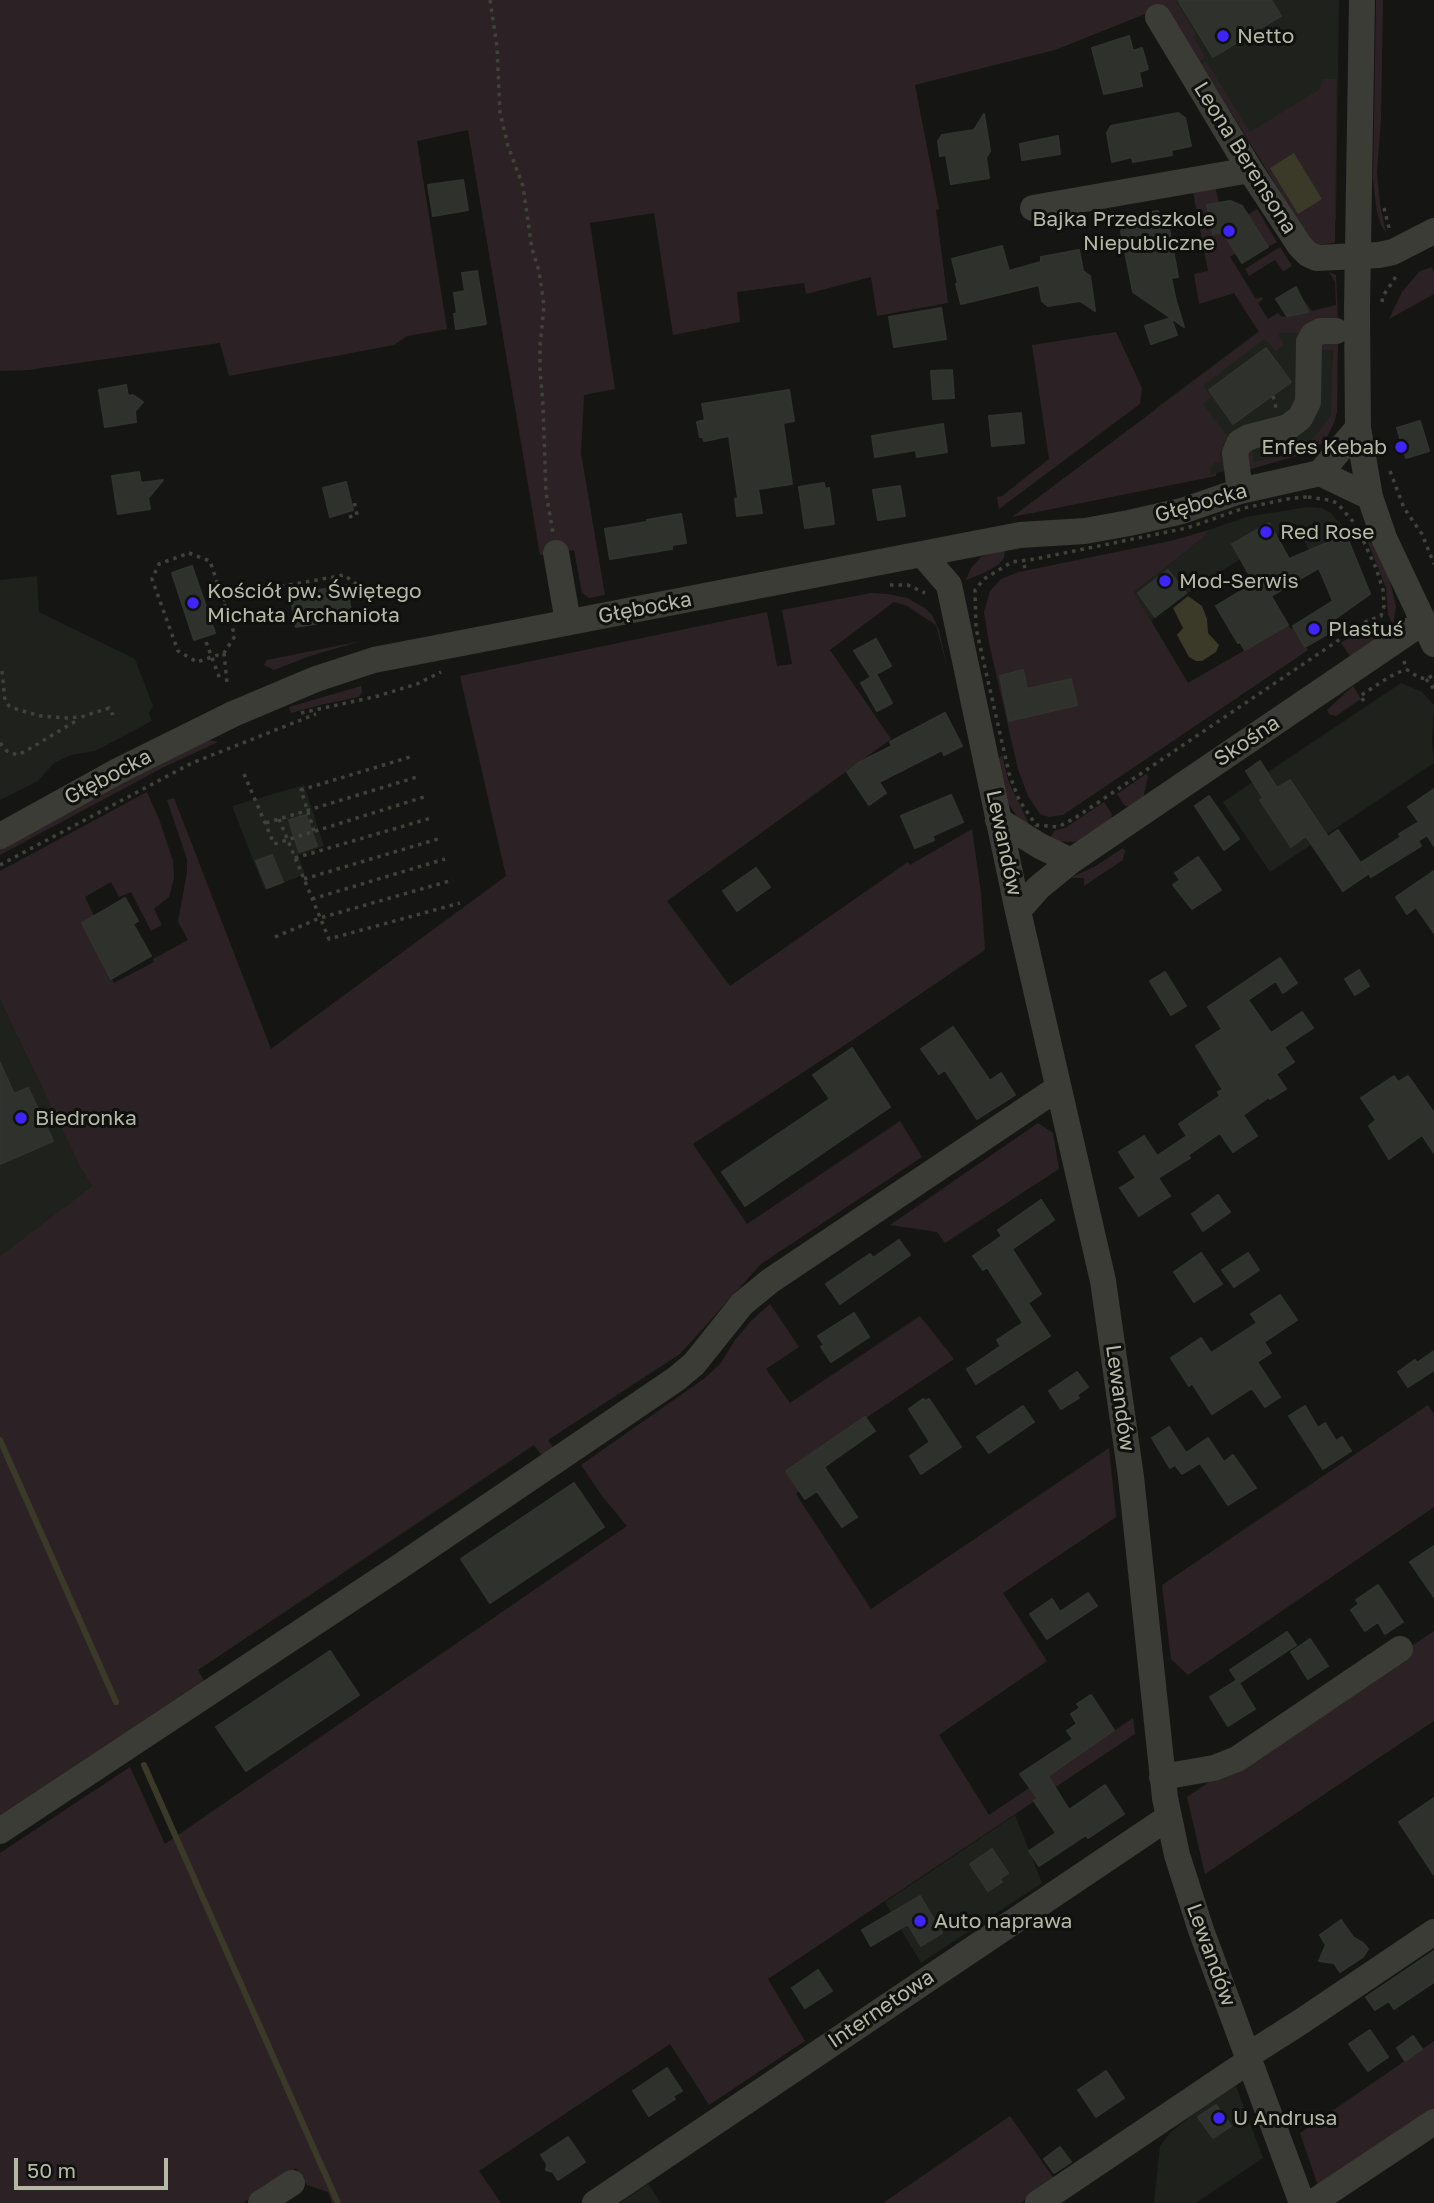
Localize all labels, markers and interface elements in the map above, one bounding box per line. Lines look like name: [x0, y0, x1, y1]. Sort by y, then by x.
place label: Netto: [1237, 23, 1294, 49]
marker: Netto: [1215, 28, 1231, 44]
street label: Leona Berensona: [1188, 77, 1302, 239]
place label: Bajka Przedszkole Niepubliczne: [1032, 206, 1215, 256]
marker: Bajka Przedszkole Niepubliczne: [1221, 223, 1237, 239]
place label: Enfes Kebab: [1261, 434, 1387, 460]
marker: Enfes Kebab: [1393, 439, 1409, 455]
street label: Głębocka: [1152, 478, 1250, 528]
place label: Red Rose: [1280, 519, 1374, 545]
marker: Red Rose: [1258, 524, 1274, 540]
place label: Mod-Serwis: [1179, 568, 1299, 594]
marker: Mod-Serwis: [1157, 573, 1173, 589]
place label: Kościół pw. Świętego Michała Archanioła: [207, 578, 422, 628]
street label: Głębocka: [596, 587, 694, 629]
marker: Kościół pw. Świętego Michała Archanioła: [185, 595, 201, 611]
place label: Plastuś: [1328, 616, 1404, 642]
marker: Plastuś: [1306, 621, 1322, 637]
street label: Skośna: [1210, 710, 1284, 772]
street label: Głębocka: [60, 744, 156, 810]
street label: Lewandów: [981, 788, 1027, 898]
place label: Biedronka: [35, 1105, 137, 1131]
marker: Biedronka: [13, 1110, 29, 1126]
street label: Lewandów: [1100, 1343, 1140, 1453]
street label: Lewandów: [1181, 1900, 1241, 2010]
place label: Auto naprawa: [934, 1908, 1072, 1934]
marker: Auto naprawa: [912, 1913, 928, 1929]
street label: Internetowa: [823, 1964, 939, 2054]
place label: U Andrusa: [1233, 2105, 1337, 2131]
marker: U Andrusa: [1211, 2110, 1227, 2126]
scale bar: [18, 2144, 172, 2188]
text: 50 m: [27, 2157, 76, 2183]

